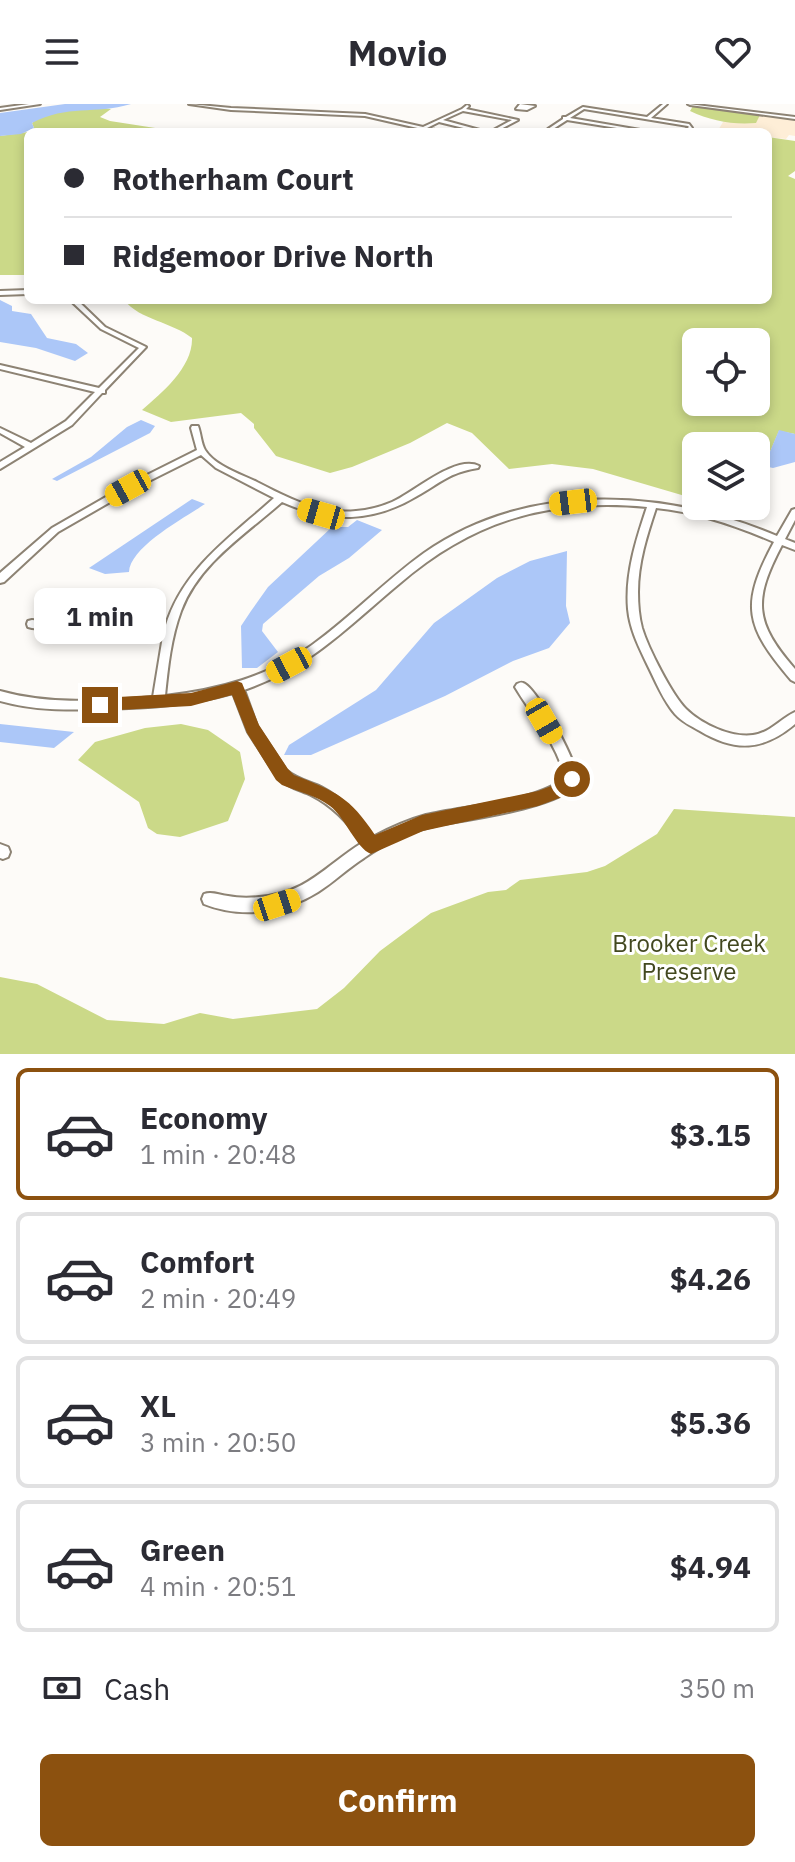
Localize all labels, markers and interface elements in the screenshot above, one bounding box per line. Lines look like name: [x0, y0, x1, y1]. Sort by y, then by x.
text: Movio: [348, 29, 447, 76]
icon: menu: [40, 30, 84, 74]
icon: heart: [711, 30, 755, 74]
text: Rotherham Court: [112, 159, 354, 198]
text: Ridgemoor Drive North: [112, 236, 434, 275]
map controls: [682, 328, 770, 520]
button: locate: [682, 328, 770, 416]
button: layers: [682, 432, 770, 520]
car: [101, 466, 155, 510]
car: [548, 487, 598, 517]
car: [295, 496, 347, 532]
callout: 1 min: [34, 589, 166, 645]
text: 1 min: [66, 599, 134, 633]
car: [262, 643, 316, 687]
route end: [82, 687, 118, 723]
car: [522, 694, 566, 748]
route start: [554, 761, 590, 797]
car: [250, 886, 304, 924]
park label: Brooker Creek Preserve: [612, 927, 766, 987]
icon: car: [44, 1098, 116, 1170]
text: Economy: [140, 1098, 268, 1137]
text: $3.15: [670, 1115, 751, 1154]
text: 1 min · 20:48: [140, 1137, 296, 1171]
icon: car: [44, 1242, 116, 1314]
text: Comfort: [140, 1242, 255, 1281]
text: $4.26: [670, 1259, 751, 1298]
text: 2 min · 20:49: [140, 1281, 296, 1315]
icon: car: [44, 1386, 116, 1458]
text: XL: [140, 1386, 176, 1425]
text: $5.36: [670, 1403, 751, 1442]
text: 3 min · 20:50: [140, 1425, 296, 1459]
icon: car: [44, 1530, 116, 1602]
text: Green: [140, 1530, 225, 1569]
text: $4.94: [670, 1547, 751, 1586]
text: 4 min · 20:51: [140, 1569, 296, 1603]
icon: cash: [40, 1666, 84, 1710]
text: Cash: [104, 1669, 170, 1708]
text: 350 m: [679, 1671, 755, 1705]
button: Confirm: [40, 1754, 755, 1846]

